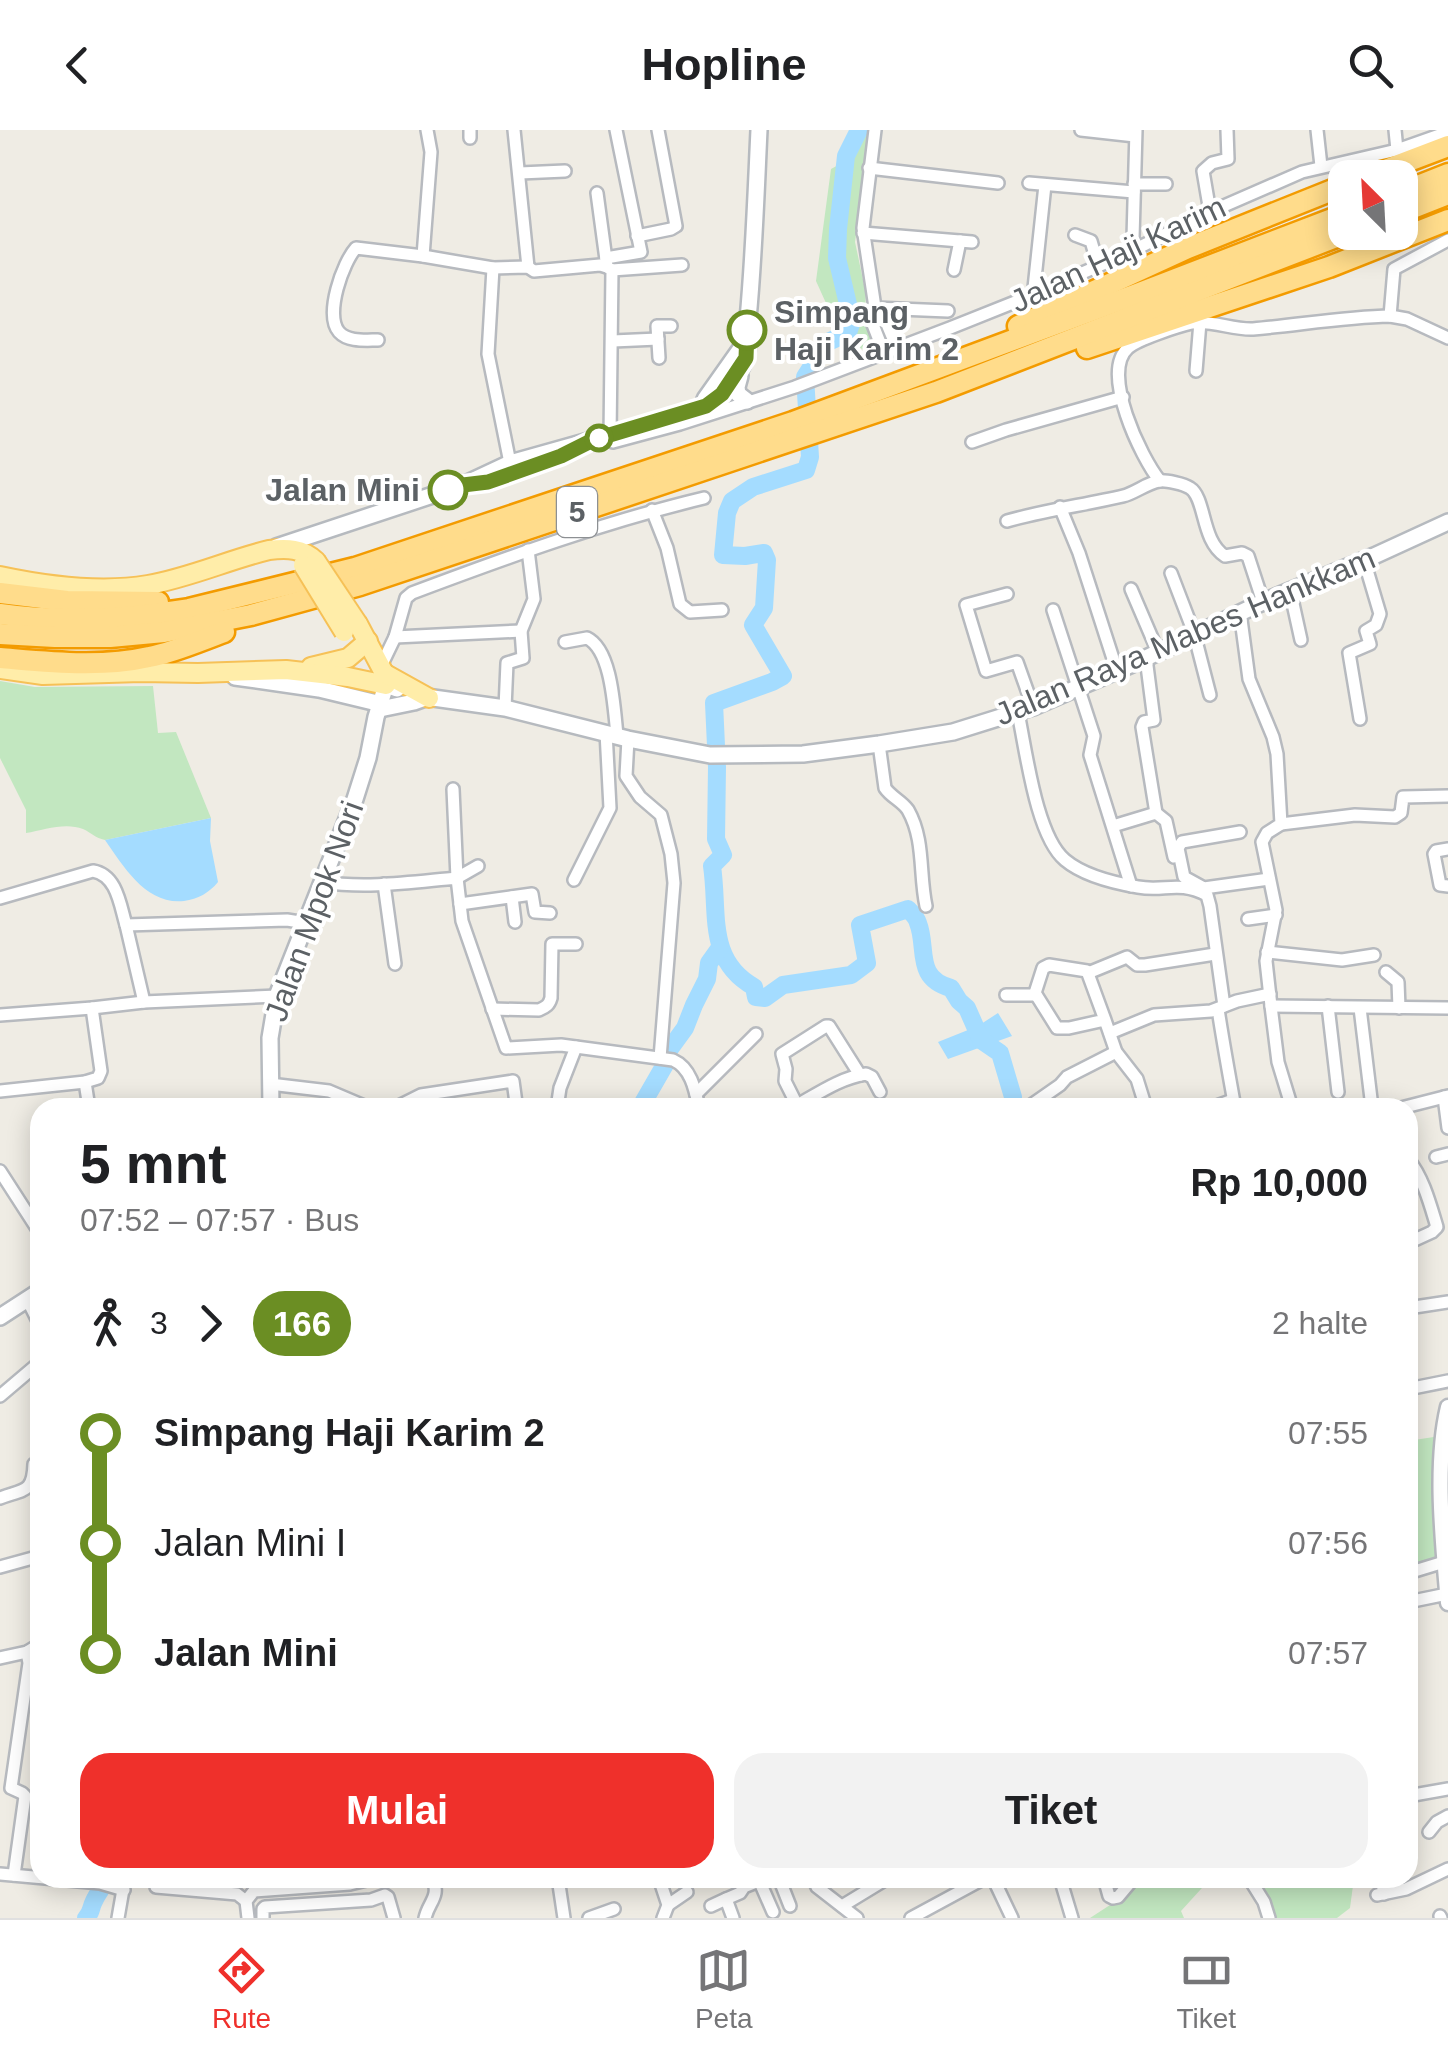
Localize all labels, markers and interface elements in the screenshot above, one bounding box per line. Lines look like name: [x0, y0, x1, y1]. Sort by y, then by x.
icon: back: [50, 38, 105, 93]
icon: search: [1343, 38, 1398, 93]
text: Hopline: [642, 39, 807, 90]
north arrow: [1328, 160, 1418, 250]
map controls: [1328, 160, 1418, 250]
street label: Jalan Haji Karim: [1005, 188, 1231, 320]
place label: Simpang Haji Karim 2: [774, 294, 959, 367]
marker: Simpang Haji Karim 2: [728, 311, 766, 349]
unlabelled marker: [586, 425, 612, 451]
marker: Jalan Mini: [429, 471, 467, 509]
place label: Jalan Mini: [265, 472, 420, 508]
road number: 5: [557, 487, 597, 537]
street label: Jalan Raya Mabes Hankkam: [990, 540, 1380, 732]
street label: Jalan Mpok Nori: [258, 796, 370, 1026]
text: 5 mnt: [80, 1133, 227, 1195]
text: Rp 10,000: [1191, 1162, 1368, 1204]
text: 07:52 – 07:57 · Bus: [80, 1202, 359, 1238]
icon: walk: [80, 1296, 135, 1351]
icon: forward: [183, 1296, 238, 1351]
text: 166: [273, 1304, 331, 1343]
text: 3: [150, 1305, 168, 1341]
text: 2 halte: [1272, 1305, 1368, 1341]
text: Simpang Haji Karim 2: [154, 1412, 545, 1454]
text: 07:55: [1288, 1415, 1368, 1451]
text: Jalan Mini I: [154, 1522, 346, 1564]
text: 07:56: [1288, 1525, 1368, 1561]
text: Jalan Mini: [154, 1632, 338, 1674]
text: 07:57: [1288, 1635, 1368, 1671]
button: Mulai: [80, 1753, 714, 1868]
button: Tiket: [734, 1753, 1368, 1868]
tab: Rute: [212, 1943, 271, 2035]
tab: Peta: [695, 1943, 753, 2035]
tab: Tiket: [1176, 1943, 1236, 2035]

